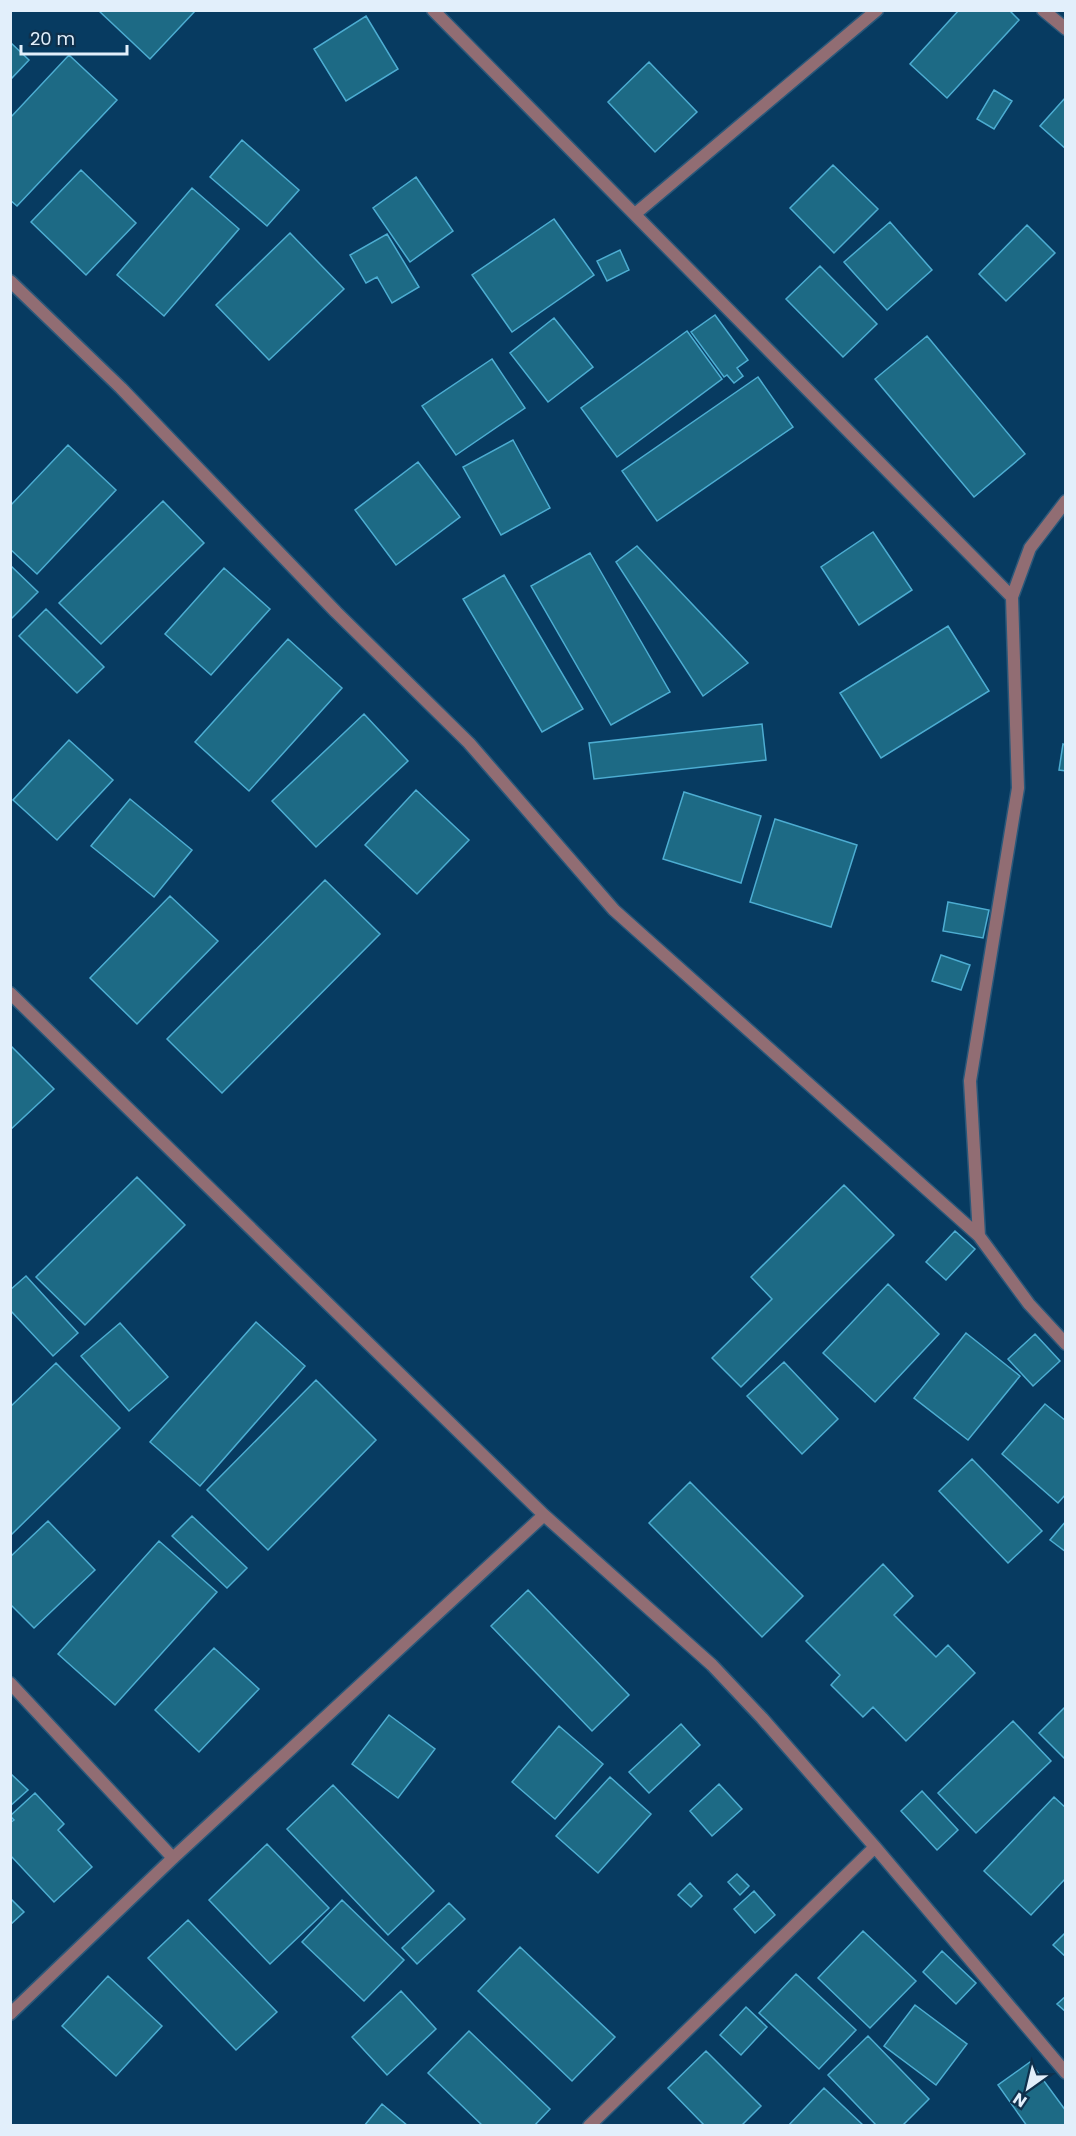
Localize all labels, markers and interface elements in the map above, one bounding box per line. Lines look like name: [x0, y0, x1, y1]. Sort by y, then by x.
scale bar: [21, 18, 128, 56]
text: 20 m: [30, 26, 75, 51]
north arrow: [998, 2058, 1058, 2118]
text: N: [1008, 2087, 1031, 2113]

